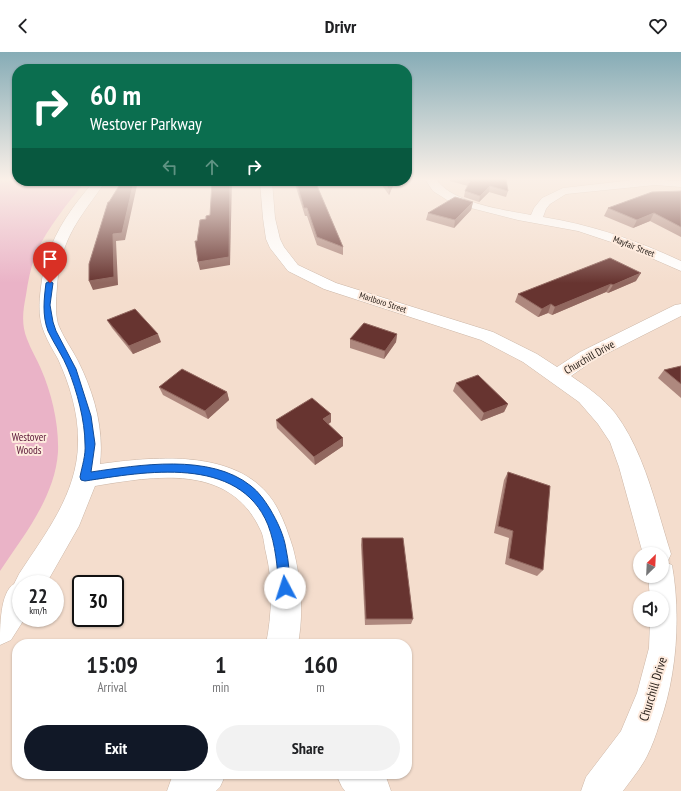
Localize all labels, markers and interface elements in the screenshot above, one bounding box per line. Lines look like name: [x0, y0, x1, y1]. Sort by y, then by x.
icon: back: [12, 15, 34, 37]
text: Drivr: [325, 15, 356, 38]
icon: heart: [647, 15, 669, 37]
text: 60 m: [90, 76, 141, 113]
icon: right: [24, 80, 76, 132]
text: Westover Parkway: [90, 112, 202, 135]
icon: left: [159, 156, 181, 178]
icon: ahead: [201, 156, 223, 178]
icon: right: [243, 156, 265, 178]
street label: Mayfair Street: [612, 233, 657, 259]
pin: [33, 242, 67, 283]
icon: arrive: [39, 248, 61, 270]
street label: Marlboro Street: [358, 289, 408, 315]
street label: Churchill Drive: [561, 337, 617, 377]
park label: Westover Woods: [12, 430, 46, 457]
north arrow: [633, 547, 669, 583]
map controls: [633, 547, 669, 627]
position arrow: [264, 567, 306, 609]
speed limit sign: 30: [72, 575, 124, 627]
text: 22: [28, 583, 48, 609]
button: sound: [633, 591, 669, 627]
text: km/h: [29, 604, 47, 617]
text: 15:09: [86, 649, 138, 680]
text: 1: [215, 649, 226, 680]
text: 160: [303, 649, 338, 680]
street label: Churchill Drive: [635, 655, 671, 723]
text: Arrival: [97, 679, 127, 696]
text: min: [212, 679, 229, 696]
text: m: [316, 679, 325, 696]
button: Exit: [24, 725, 208, 771]
button: Share: [216, 725, 400, 771]

